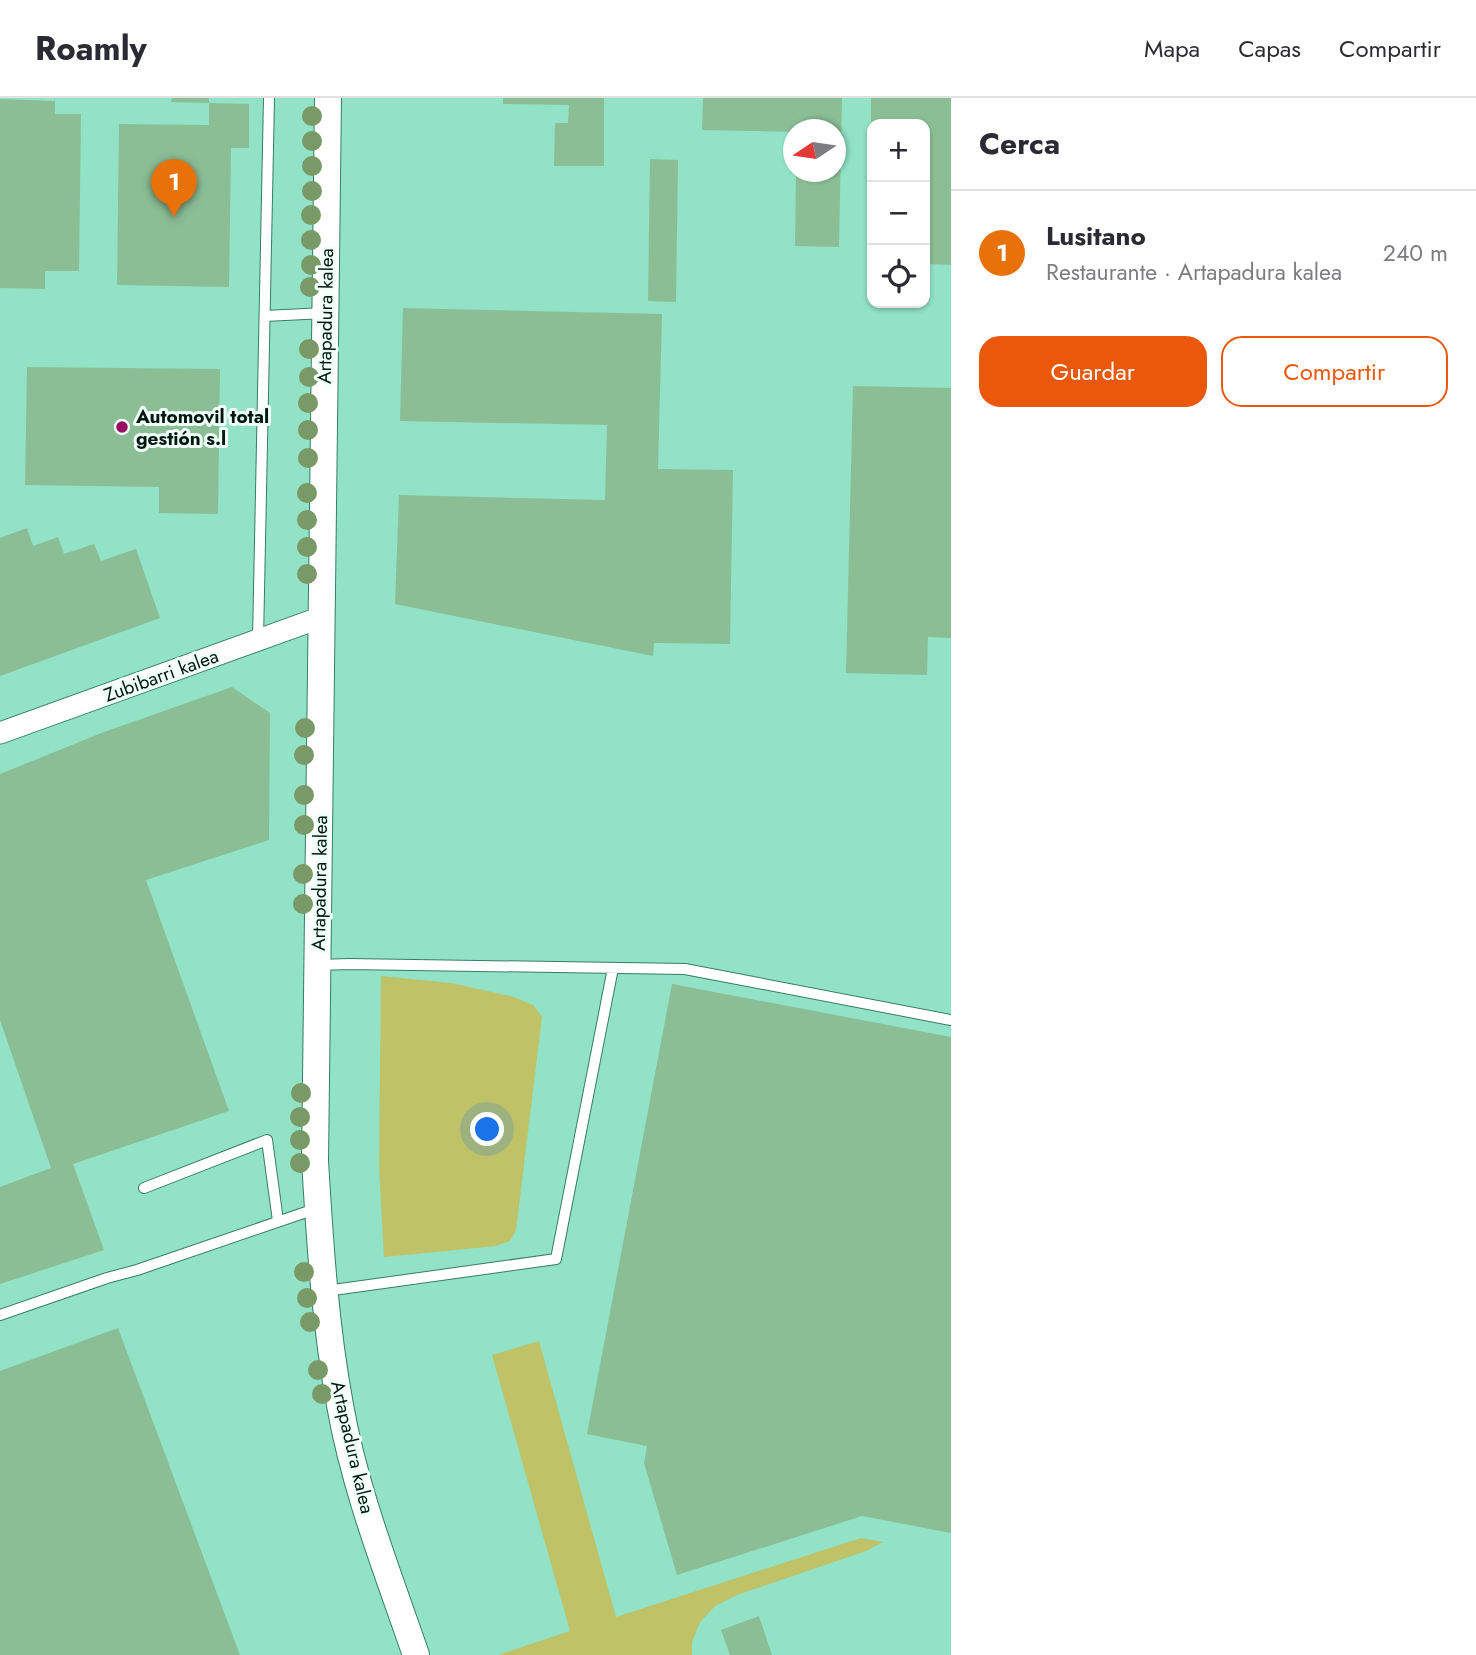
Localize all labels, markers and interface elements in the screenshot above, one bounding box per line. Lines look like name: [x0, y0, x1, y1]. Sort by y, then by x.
text: Roamly: [35, 25, 147, 72]
text: Mapa: [1144, 31, 1200, 66]
text: Capas: [1238, 31, 1301, 66]
text: Compartir: [1339, 31, 1441, 66]
north arrow: [783, 119, 846, 182]
map controls: [867, 119, 930, 308]
button: +: [867, 119, 930, 182]
text: Cerca: [979, 122, 1060, 165]
pin: 1: [151, 159, 197, 217]
button: −: [867, 182, 930, 245]
text: Lusitano: [1046, 217, 1146, 255]
text: 1: [996, 236, 1008, 270]
text: 240 m: [1383, 236, 1448, 270]
button: locate: [867, 245, 930, 308]
street label: Artapadura kalea: [311, 248, 340, 384]
text: Restaurante · Artapadura kalea: [1046, 255, 1342, 289]
button: Guardar: [979, 336, 1207, 407]
button: Compartir: [1221, 336, 1448, 407]
place label: Automovil total gestión s.l: [135, 403, 269, 452]
marker: Automovil total gestión s.l: [114, 419, 130, 435]
street label: Zubibarri kalea: [100, 642, 222, 709]
street label: Artapadura kalea: [305, 815, 334, 951]
your location: [470, 1112, 504, 1146]
street label: Artapadura kalea: [324, 1378, 381, 1516]

